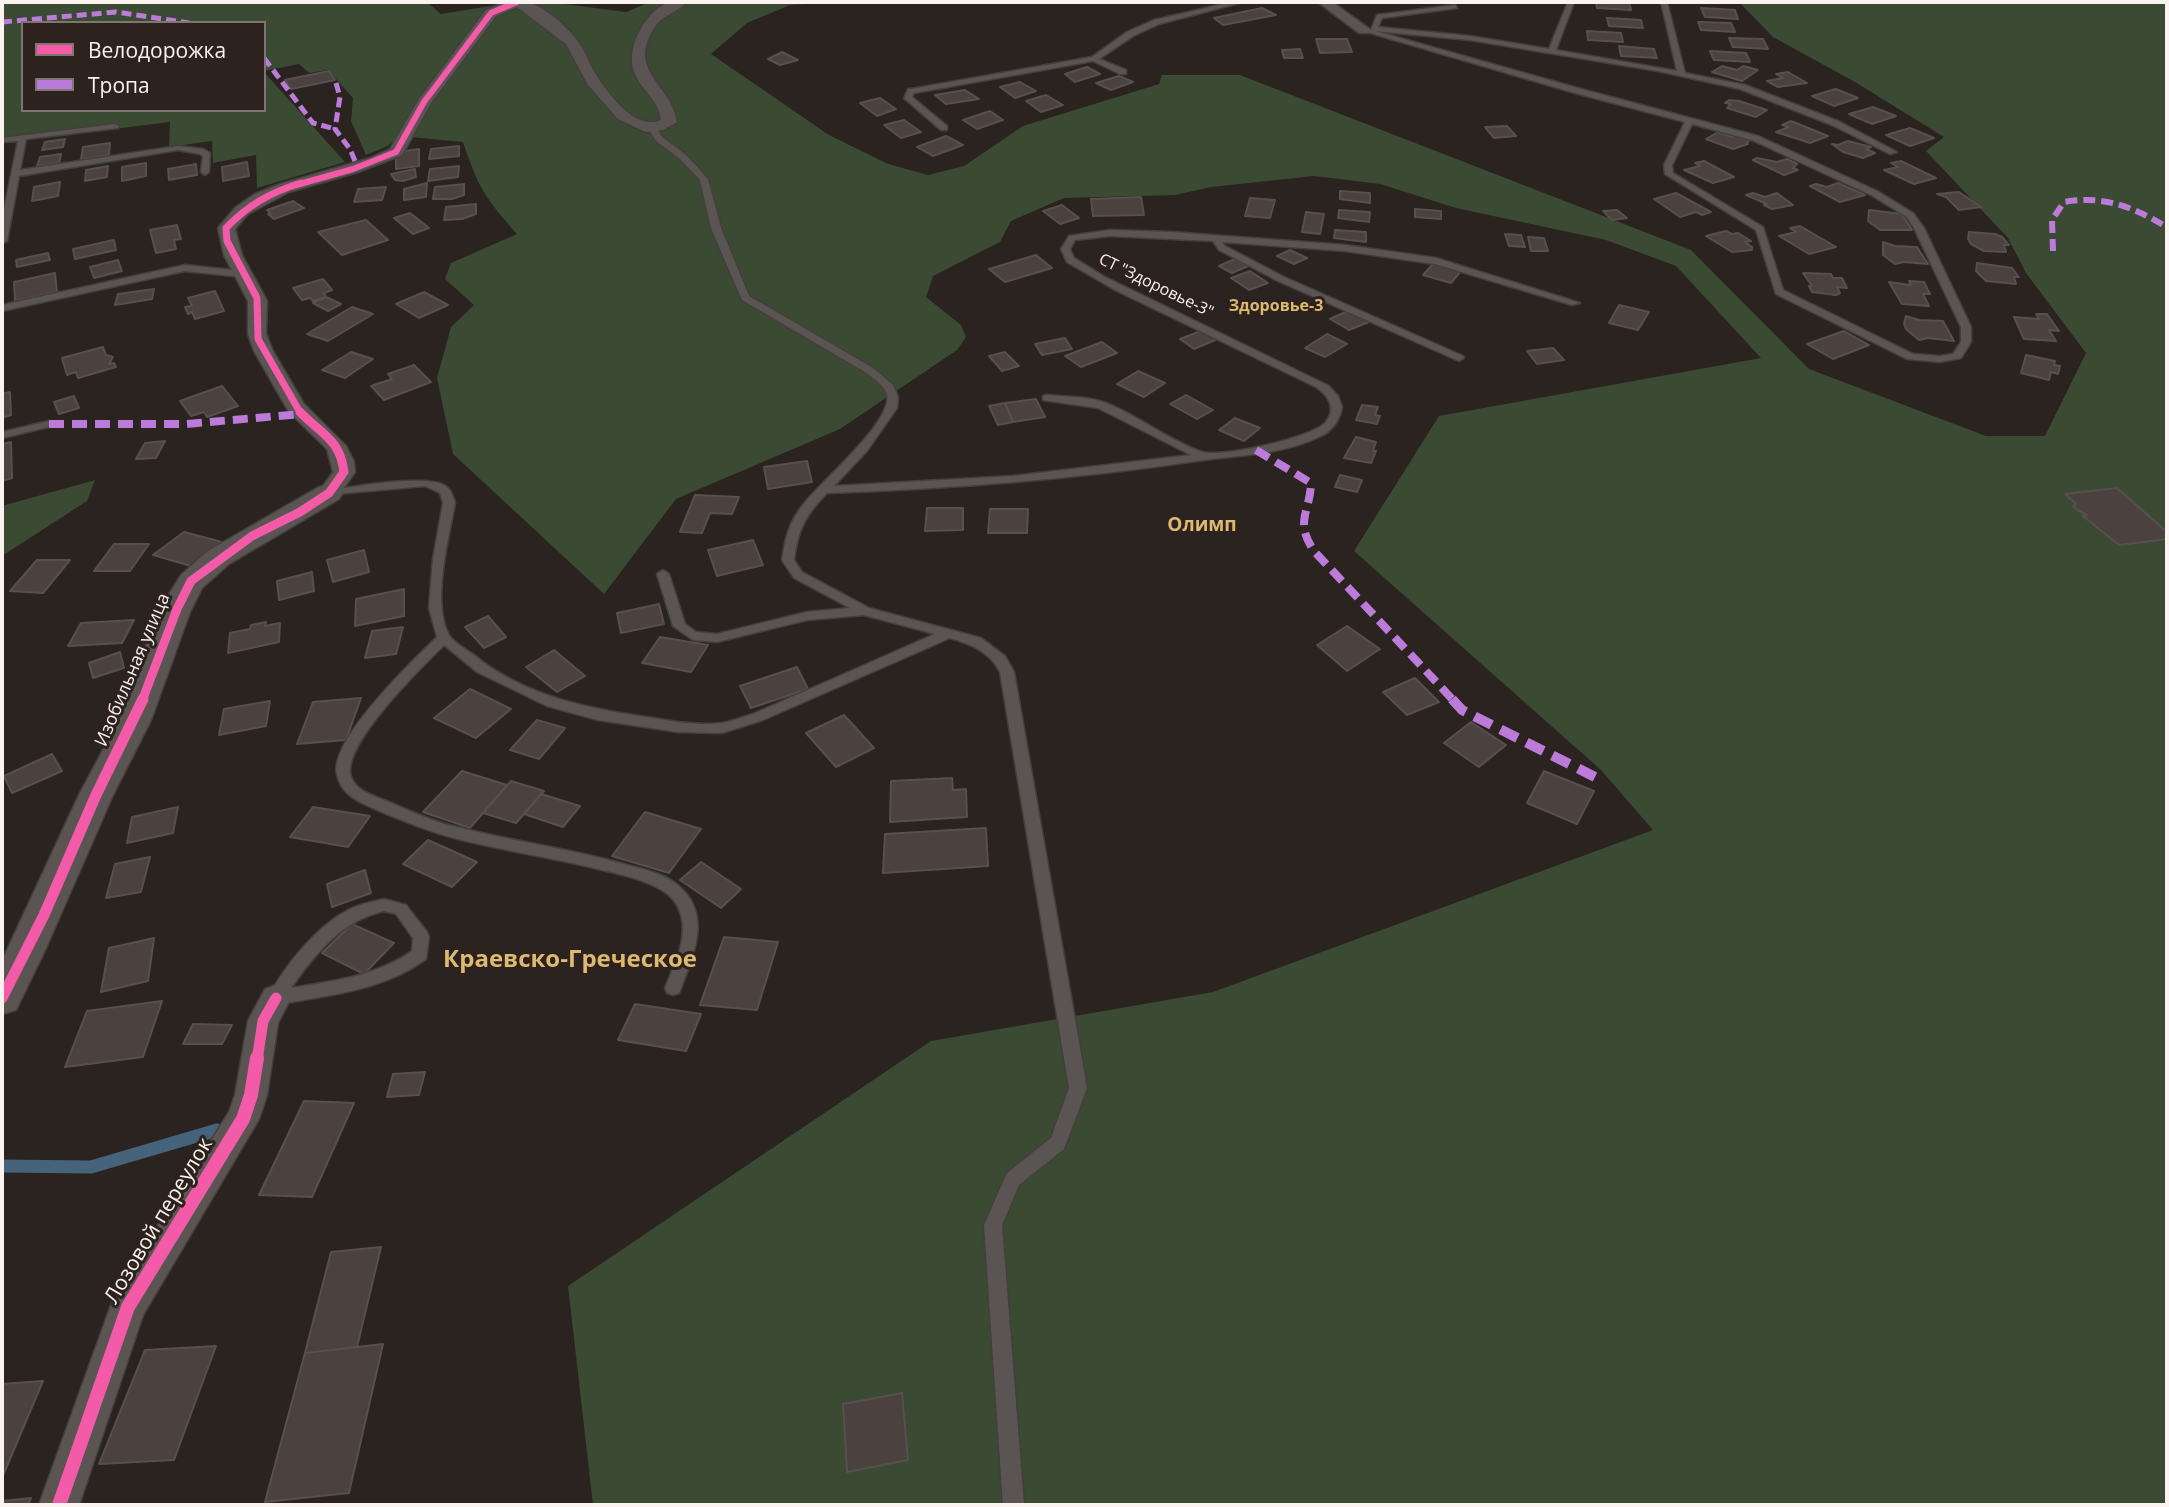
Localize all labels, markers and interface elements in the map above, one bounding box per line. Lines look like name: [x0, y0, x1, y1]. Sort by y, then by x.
legend: [21, 21, 266, 112]
text: Велодорожка: [88, 36, 226, 64]
text: Тропа: [88, 71, 150, 99]
street label: СТ "Здоровье-3": [1095, 250, 1217, 322]
district label: Здоровье-3: [1229, 296, 1323, 316]
district label: Олимп: [1167, 515, 1237, 537]
street label: Изобильная улица: [91, 590, 175, 750]
district label: Краевско-Греческое: [443, 946, 697, 974]
street label: Лозовой переулок: [99, 1133, 219, 1309]

